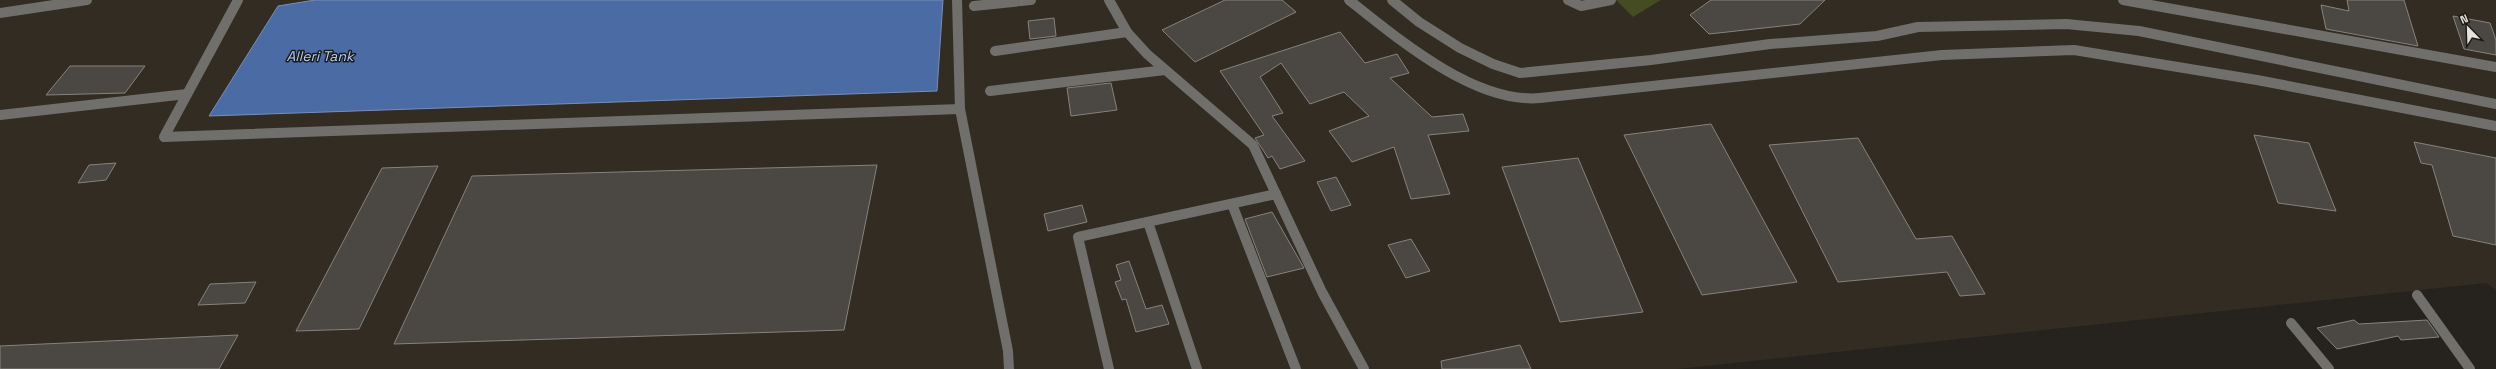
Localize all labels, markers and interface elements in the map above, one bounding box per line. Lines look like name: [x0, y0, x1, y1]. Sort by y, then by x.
north arrow: [2448, 8, 2488, 48]
text: N: [2458, 11, 2470, 27]
water label: Alleri Tank: [286, 47, 355, 65]

